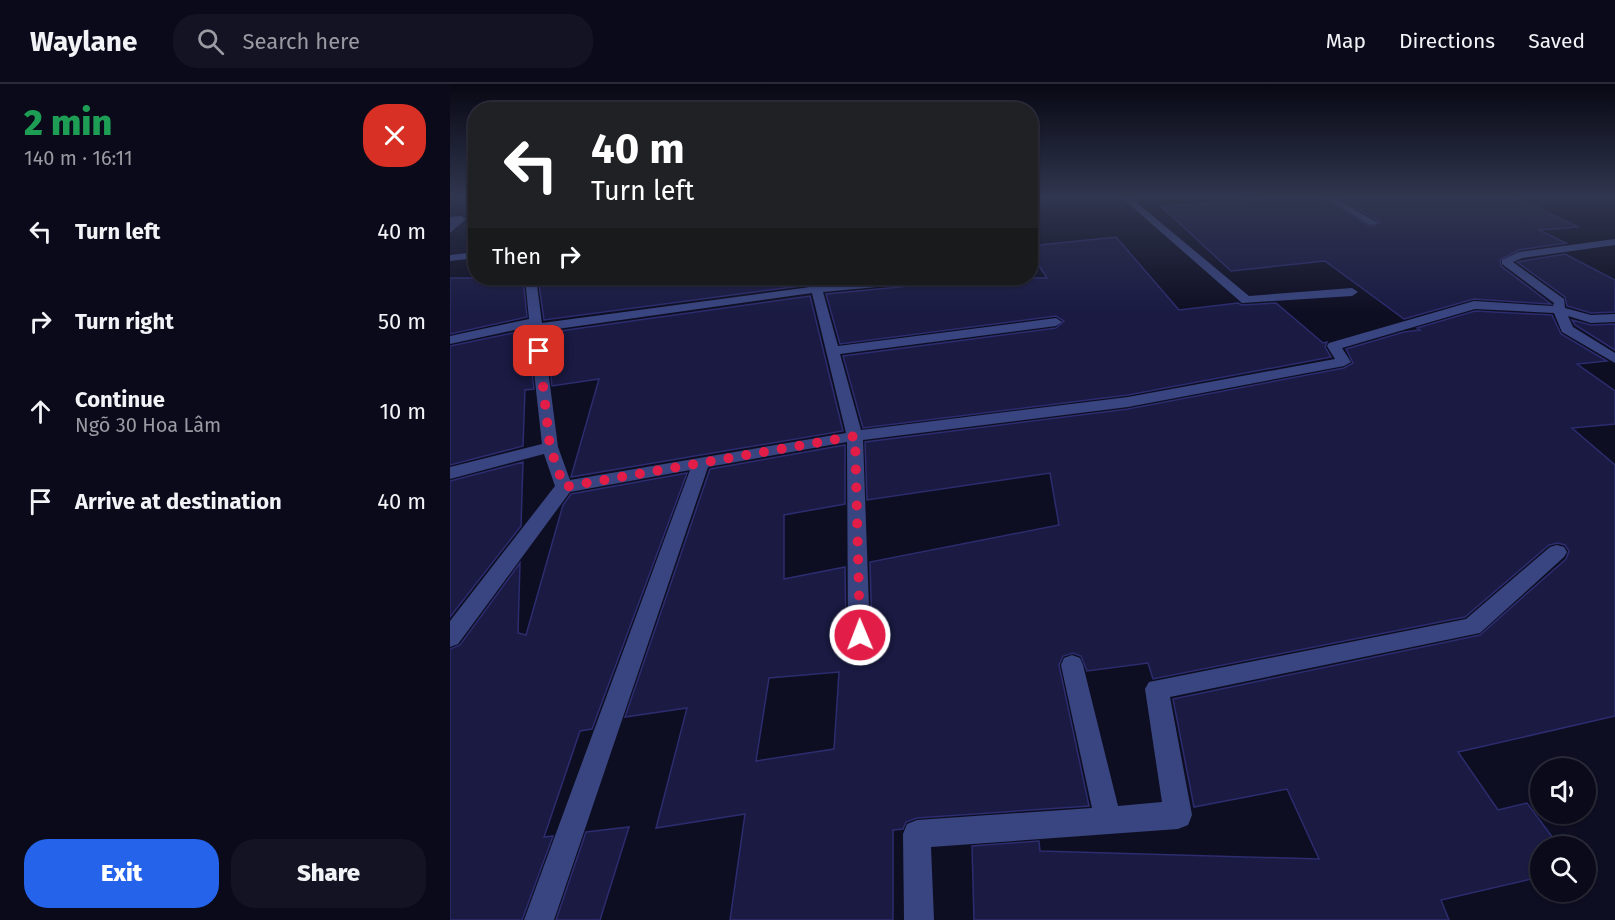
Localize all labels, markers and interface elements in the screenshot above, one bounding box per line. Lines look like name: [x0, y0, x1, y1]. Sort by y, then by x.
search box: [173, 14, 593, 68]
text: Waylane: [30, 25, 137, 58]
icon: search: [194, 25, 227, 58]
text: Search here: [242, 28, 360, 55]
text: Map: [1326, 28, 1366, 54]
text: Directions: [1399, 28, 1495, 54]
text: Saved: [1528, 28, 1585, 54]
text: 2 min: [24, 101, 112, 145]
button: close: [363, 104, 426, 167]
text: 40 m: [591, 124, 685, 174]
icon: left: [492, 126, 570, 204]
text: 140 m · 16:11: [24, 146, 133, 170]
text: Turn left: [591, 175, 694, 207]
icon: left: [24, 215, 57, 248]
text: Turn left: [75, 218, 160, 245]
text: 40 m: [377, 218, 426, 245]
icon: right: [553, 240, 586, 273]
text: Then: [492, 243, 541, 270]
icon: right: [24, 305, 57, 338]
text: Turn right: [75, 308, 174, 335]
text: 50 m: [378, 308, 426, 335]
pin: [513, 325, 564, 376]
icon: arrive: [522, 334, 555, 367]
text: Continue: [75, 386, 165, 413]
icon: ahead: [24, 395, 57, 428]
text: 10 m: [380, 398, 426, 425]
text: Ngõ 30 Hoa Lâm: [75, 413, 221, 437]
icon: arrive: [24, 485, 57, 518]
text: Arrive at destination: [75, 488, 282, 515]
text: 40 m: [377, 488, 426, 515]
position arrow: [828, 603, 892, 667]
map controls: [1530, 758, 1596, 902]
button: sound: [1530, 758, 1596, 824]
button: search: [1530, 836, 1596, 902]
button: Exit: [24, 839, 219, 908]
button: Share: [231, 839, 426, 908]

